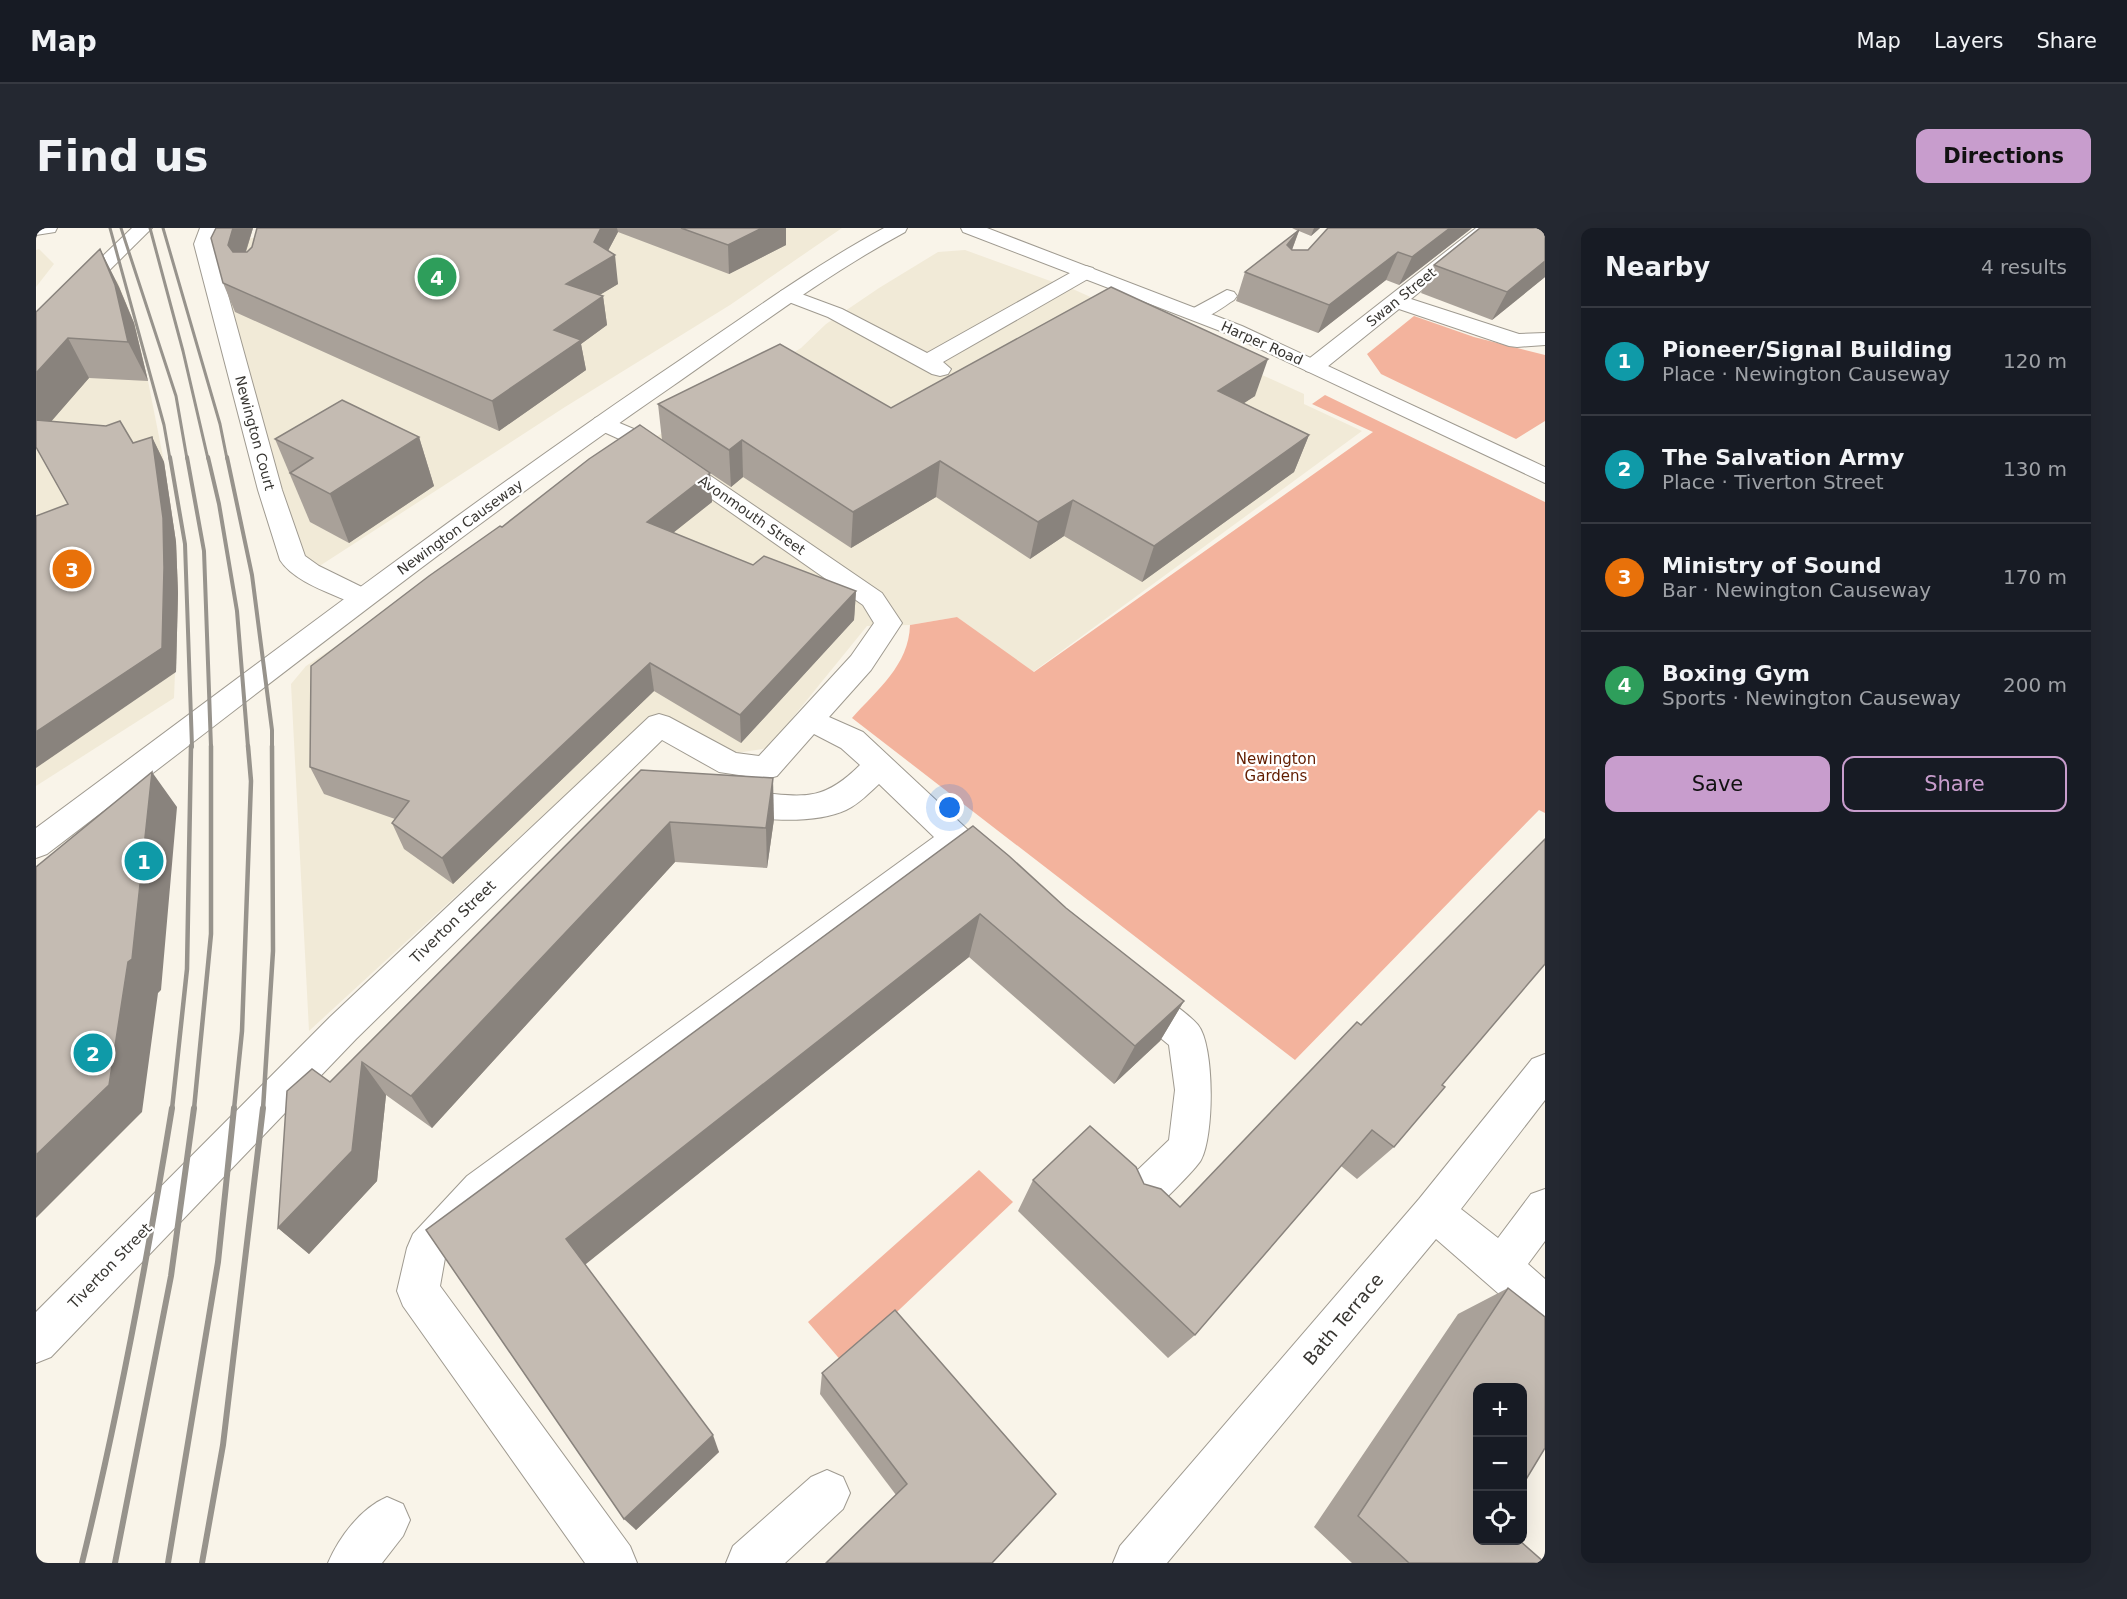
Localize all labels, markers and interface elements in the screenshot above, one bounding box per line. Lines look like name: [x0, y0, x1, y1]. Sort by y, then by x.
text: Map: [30, 25, 97, 58]
text: Map: [1857, 29, 1901, 53]
text: Layers: [1934, 29, 2003, 53]
text: Share: [2036, 29, 2097, 53]
button: Directions: [1916, 129, 2091, 183]
text: Find us: [36, 132, 209, 181]
text: Nearby: [1605, 252, 1710, 282]
pin: 4: [418, 254, 456, 300]
text: 4 results: [1981, 255, 2067, 279]
street label: Swan Street: [1363, 264, 1439, 330]
street label: Harper Road: [1219, 318, 1305, 368]
text: Pioneer/Signal Building: [1662, 337, 1952, 362]
text: 1: [1618, 349, 1631, 373]
text: 120 m: [2003, 349, 2067, 373]
text: Place · Newington Causeway: [1662, 362, 1950, 386]
street label: Newington Court: [232, 374, 278, 493]
text: The Salvation Army: [1662, 445, 1904, 470]
text: 2: [1618, 457, 1631, 481]
text: 130 m: [2003, 457, 2067, 481]
text: Place · Tiverton Street: [1662, 470, 1884, 494]
street label: Avonmouth Street: [695, 472, 809, 558]
street label: Newington Causeway: [394, 476, 526, 578]
pin: 3: [52, 546, 92, 592]
text: Ministry of Sound: [1662, 553, 1881, 578]
text: 3: [1618, 565, 1631, 589]
text: 170 m: [2003, 565, 2067, 589]
text: Bar · Newington Causeway: [1662, 578, 1931, 602]
text: Boxing Gym: [1662, 661, 1810, 686]
text: 4: [1618, 673, 1631, 697]
text: 200 m: [2003, 673, 2067, 697]
text: Sports · Newington Causeway: [1662, 686, 1961, 710]
park label: Newington Gardens: [1236, 750, 1316, 785]
button: Save: [1605, 756, 1830, 812]
button: Share: [1842, 756, 2067, 812]
your location: [935, 793, 964, 822]
pin: 1: [124, 838, 164, 884]
street label: Tiverton Street: [406, 877, 500, 968]
pin: 2: [74, 1030, 112, 1076]
street label: Tiverton Street: [64, 1219, 155, 1313]
street label: Bath Terrace: [1299, 1269, 1387, 1369]
map controls: [1473, 1383, 1527, 1545]
button: +: [1473, 1383, 1527, 1437]
button: −: [1473, 1437, 1527, 1491]
button: locate: [1473, 1491, 1527, 1545]

